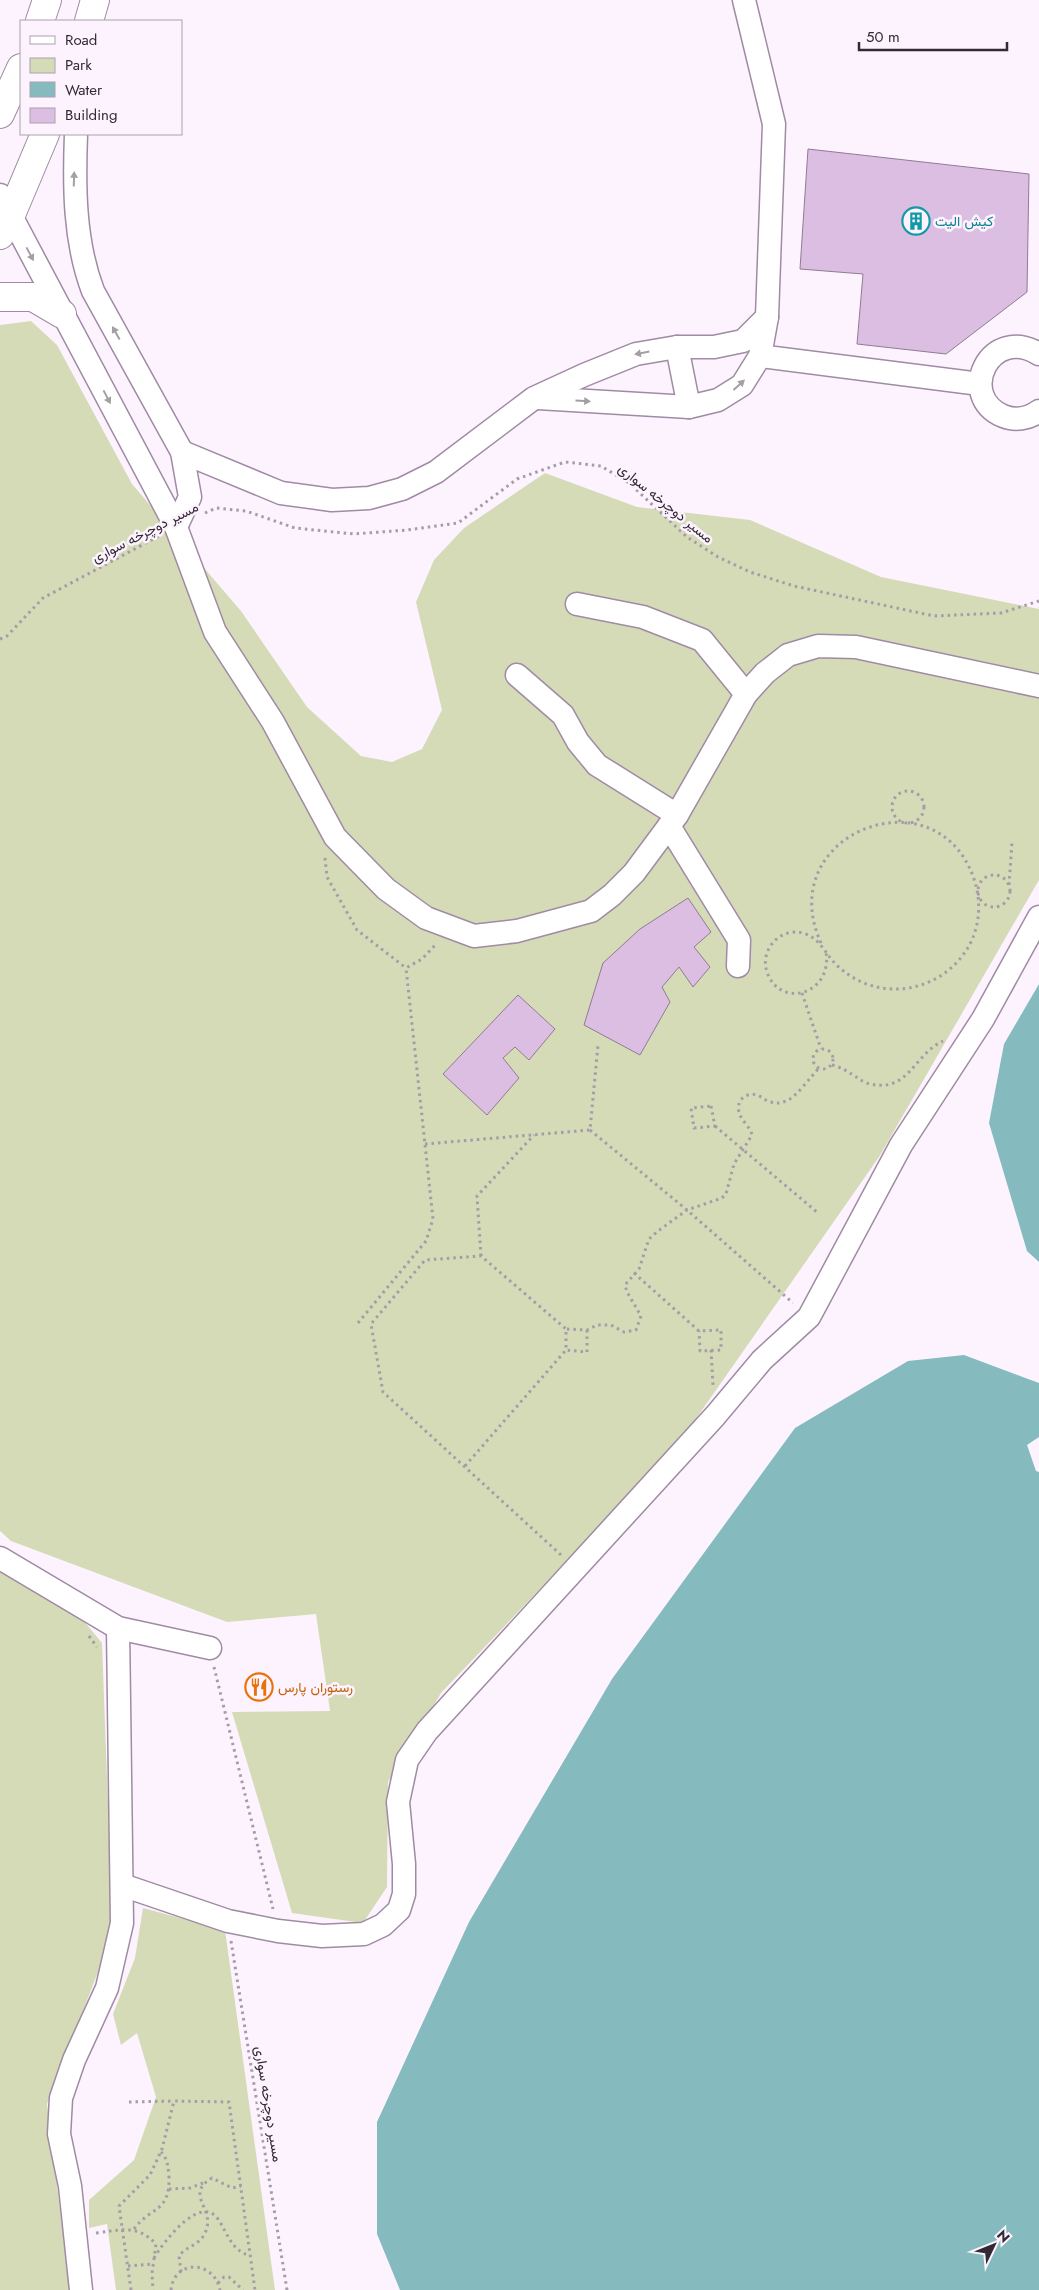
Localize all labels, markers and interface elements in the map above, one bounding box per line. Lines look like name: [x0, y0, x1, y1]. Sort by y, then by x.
legend: [20, 20, 182, 135]
scale bar: [859, 20, 1006, 52]
text: 50 m: [866, 26, 900, 48]
text: Road: [65, 29, 97, 51]
text: Park: [65, 54, 92, 76]
text: Water: [65, 79, 103, 101]
text: Building: [65, 104, 117, 126]
one-way arrow: [70, 170, 78, 186]
building icon: کیش الیت: [901, 206, 931, 236]
place label: کیش الیت: [935, 211, 993, 231]
one-way arrow: [26, 247, 34, 261]
one-way arrow: [111, 326, 120, 340]
one-way arrow: [634, 349, 649, 357]
one-way arrow: [733, 380, 746, 391]
one-way arrow: [102, 391, 111, 404]
one-way arrow: [575, 397, 591, 405]
street label: مسیر دوچرخه سواری: [614, 458, 718, 548]
street label: مسیر دوچرخه سواری: [88, 497, 202, 567]
restaurant icon: رستوران پارس: [244, 1672, 274, 1702]
place label: رستوران پارس: [278, 1677, 353, 1697]
street label: مسیر دوچرخه سواری: [250, 2045, 288, 2163]
north arrow: [969, 2220, 1019, 2270]
text: N: [992, 2225, 1015, 2247]

